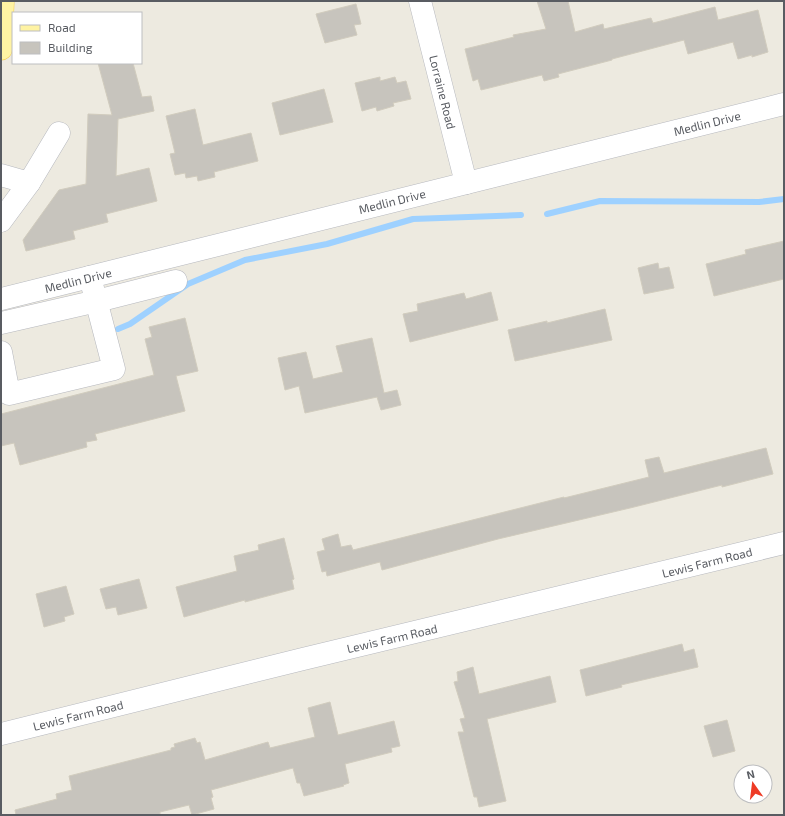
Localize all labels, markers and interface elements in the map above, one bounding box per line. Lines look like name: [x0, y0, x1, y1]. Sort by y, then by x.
legend: [12, 12, 142, 64]
text: Road: [48, 20, 76, 34]
text: Building: [48, 40, 93, 54]
street label: Lorraine Road: [427, 53, 459, 131]
street label: Medlin Drive: [672, 108, 742, 138]
street label: Medlin Drive: [357, 186, 427, 216]
street label: Medlin Drive: [43, 265, 113, 295]
street label: Lewis Farm Road: [660, 544, 754, 580]
street label: Lewis Farm Road: [345, 621, 439, 655]
street label: Lewis Farm Road: [31, 697, 125, 733]
north arrow: [733, 764, 773, 804]
text: N: [745, 767, 756, 781]

